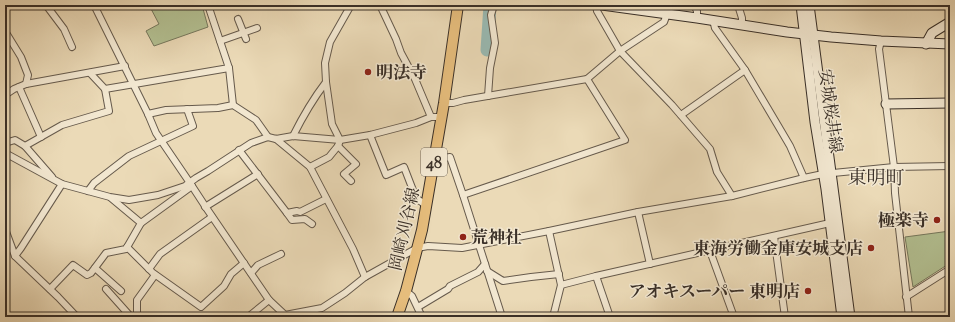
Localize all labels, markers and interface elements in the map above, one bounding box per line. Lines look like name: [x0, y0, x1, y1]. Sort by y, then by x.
place label: 明法寺: [376, 62, 427, 86]
marker: 明法寺: [363, 67, 373, 77]
street label: 安城桜井線: [811, 68, 847, 155]
road number: 48: [421, 148, 447, 176]
district label: 東明町: [847, 166, 905, 193]
street label: 岡崎刈谷線: [385, 185, 427, 274]
place label: 極楽寺: [878, 210, 929, 234]
marker: 極楽寺: [932, 215, 942, 225]
place label: 荒神社: [471, 227, 522, 251]
marker: 荒神社: [458, 232, 468, 242]
place label: 東海労働金庫安城支店: [693, 238, 863, 262]
marker: 東海労働金庫安城支店: [866, 243, 876, 253]
place label: アオキスーパー 東明店: [629, 281, 800, 305]
marker: アオキスーパー 東明店: [803, 286, 813, 296]

